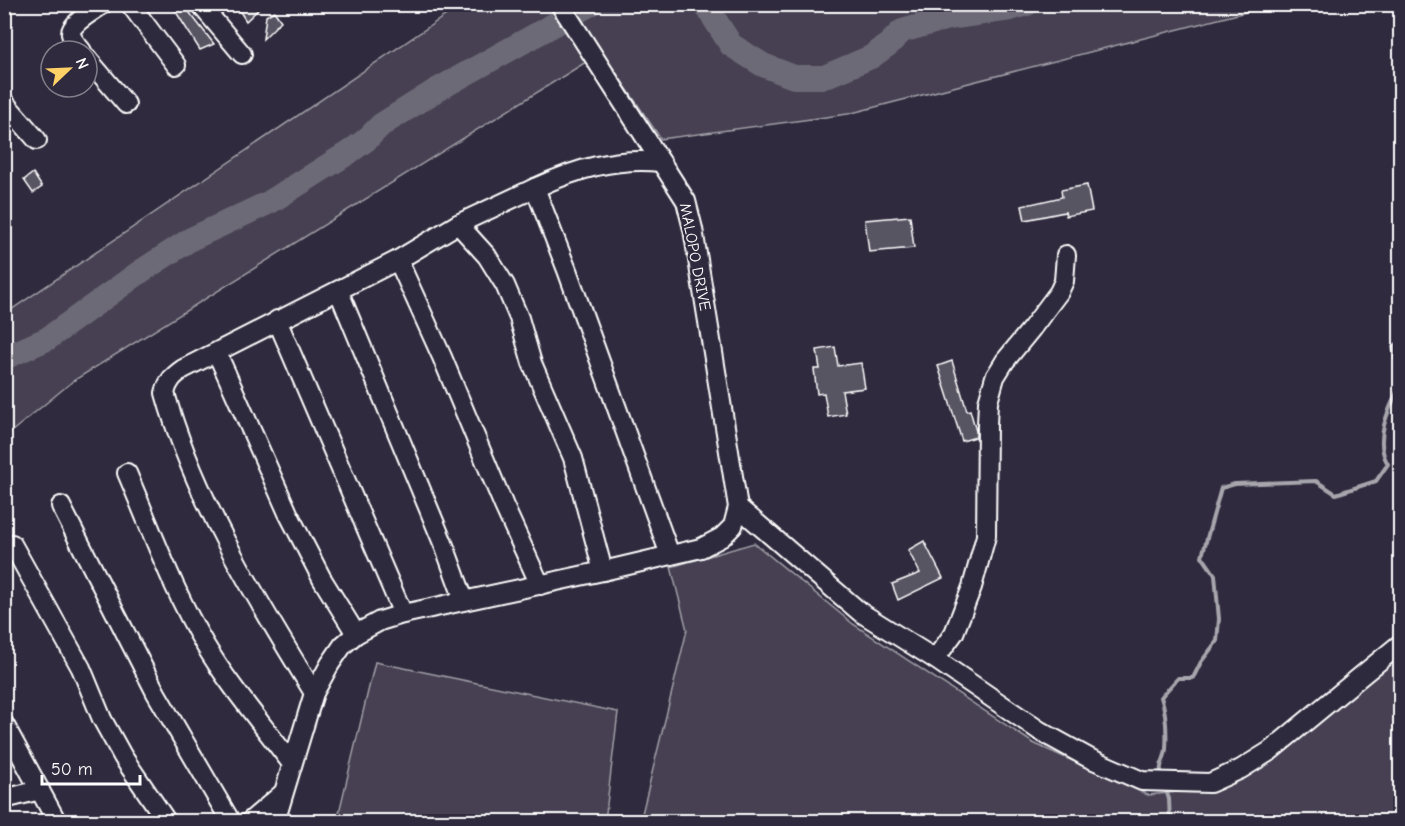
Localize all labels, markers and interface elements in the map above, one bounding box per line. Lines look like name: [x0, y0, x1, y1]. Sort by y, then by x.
north arrow: [39, 39, 99, 99]
text: N: [72, 55, 92, 72]
street label: MALOPO DRIVE: [676, 202, 714, 313]
scale bar: [42, 748, 140, 786]
text: 50 m: [51, 759, 93, 780]

